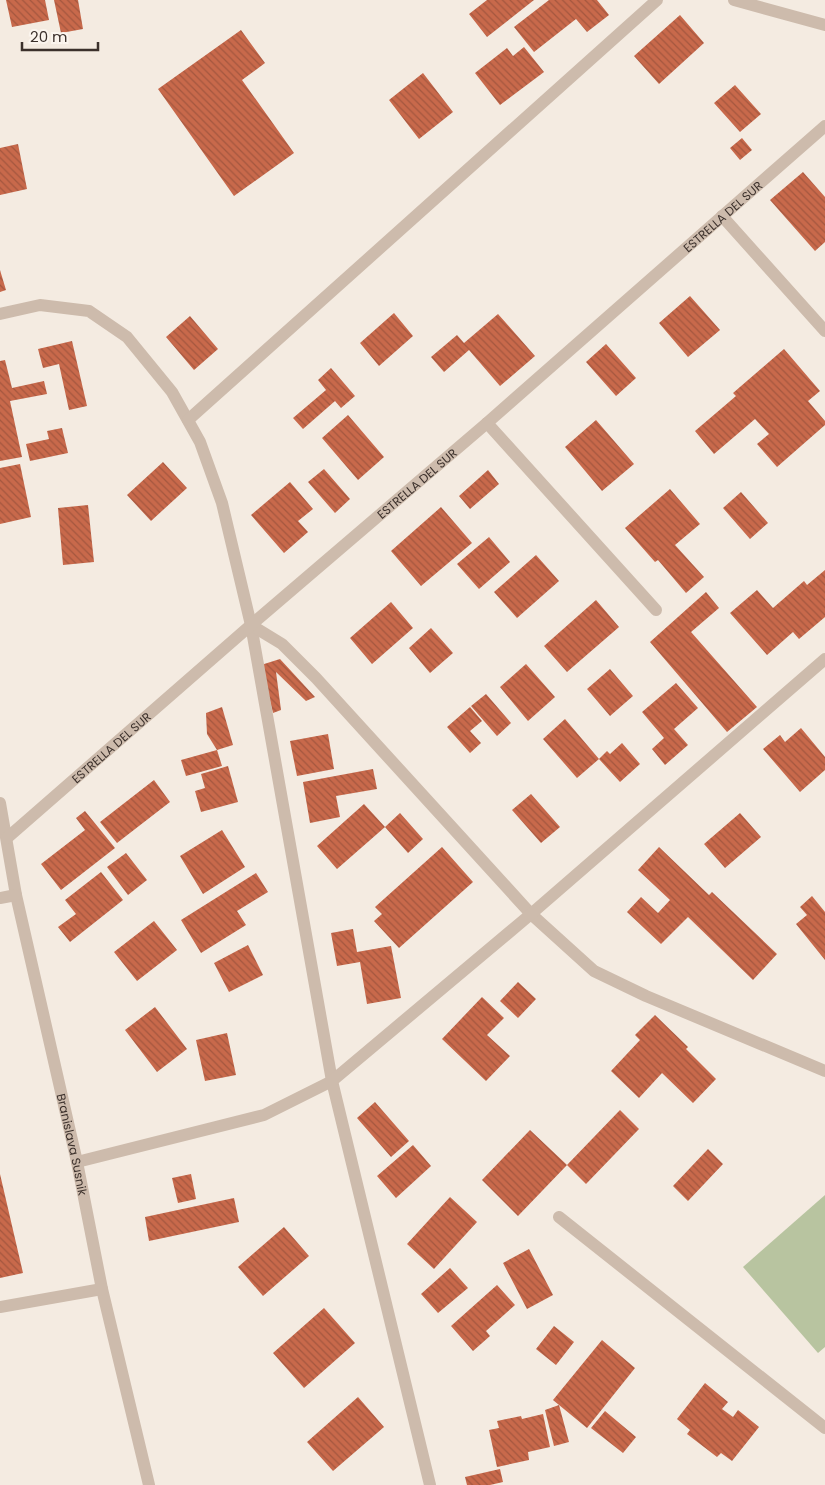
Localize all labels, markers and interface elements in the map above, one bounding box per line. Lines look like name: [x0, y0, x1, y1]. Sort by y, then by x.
scale bar: [22, 20, 99, 52]
text: 20 m: [30, 26, 68, 47]
street label: ESTRELLA DEL SUR: [679, 177, 766, 256]
street label: ESTRELLA DEL SUR: [373, 444, 460, 522]
street label: ESTRELLA DEL SUR: [68, 708, 154, 787]
street label: Branislava Susnik: [53, 1092, 92, 1197]

